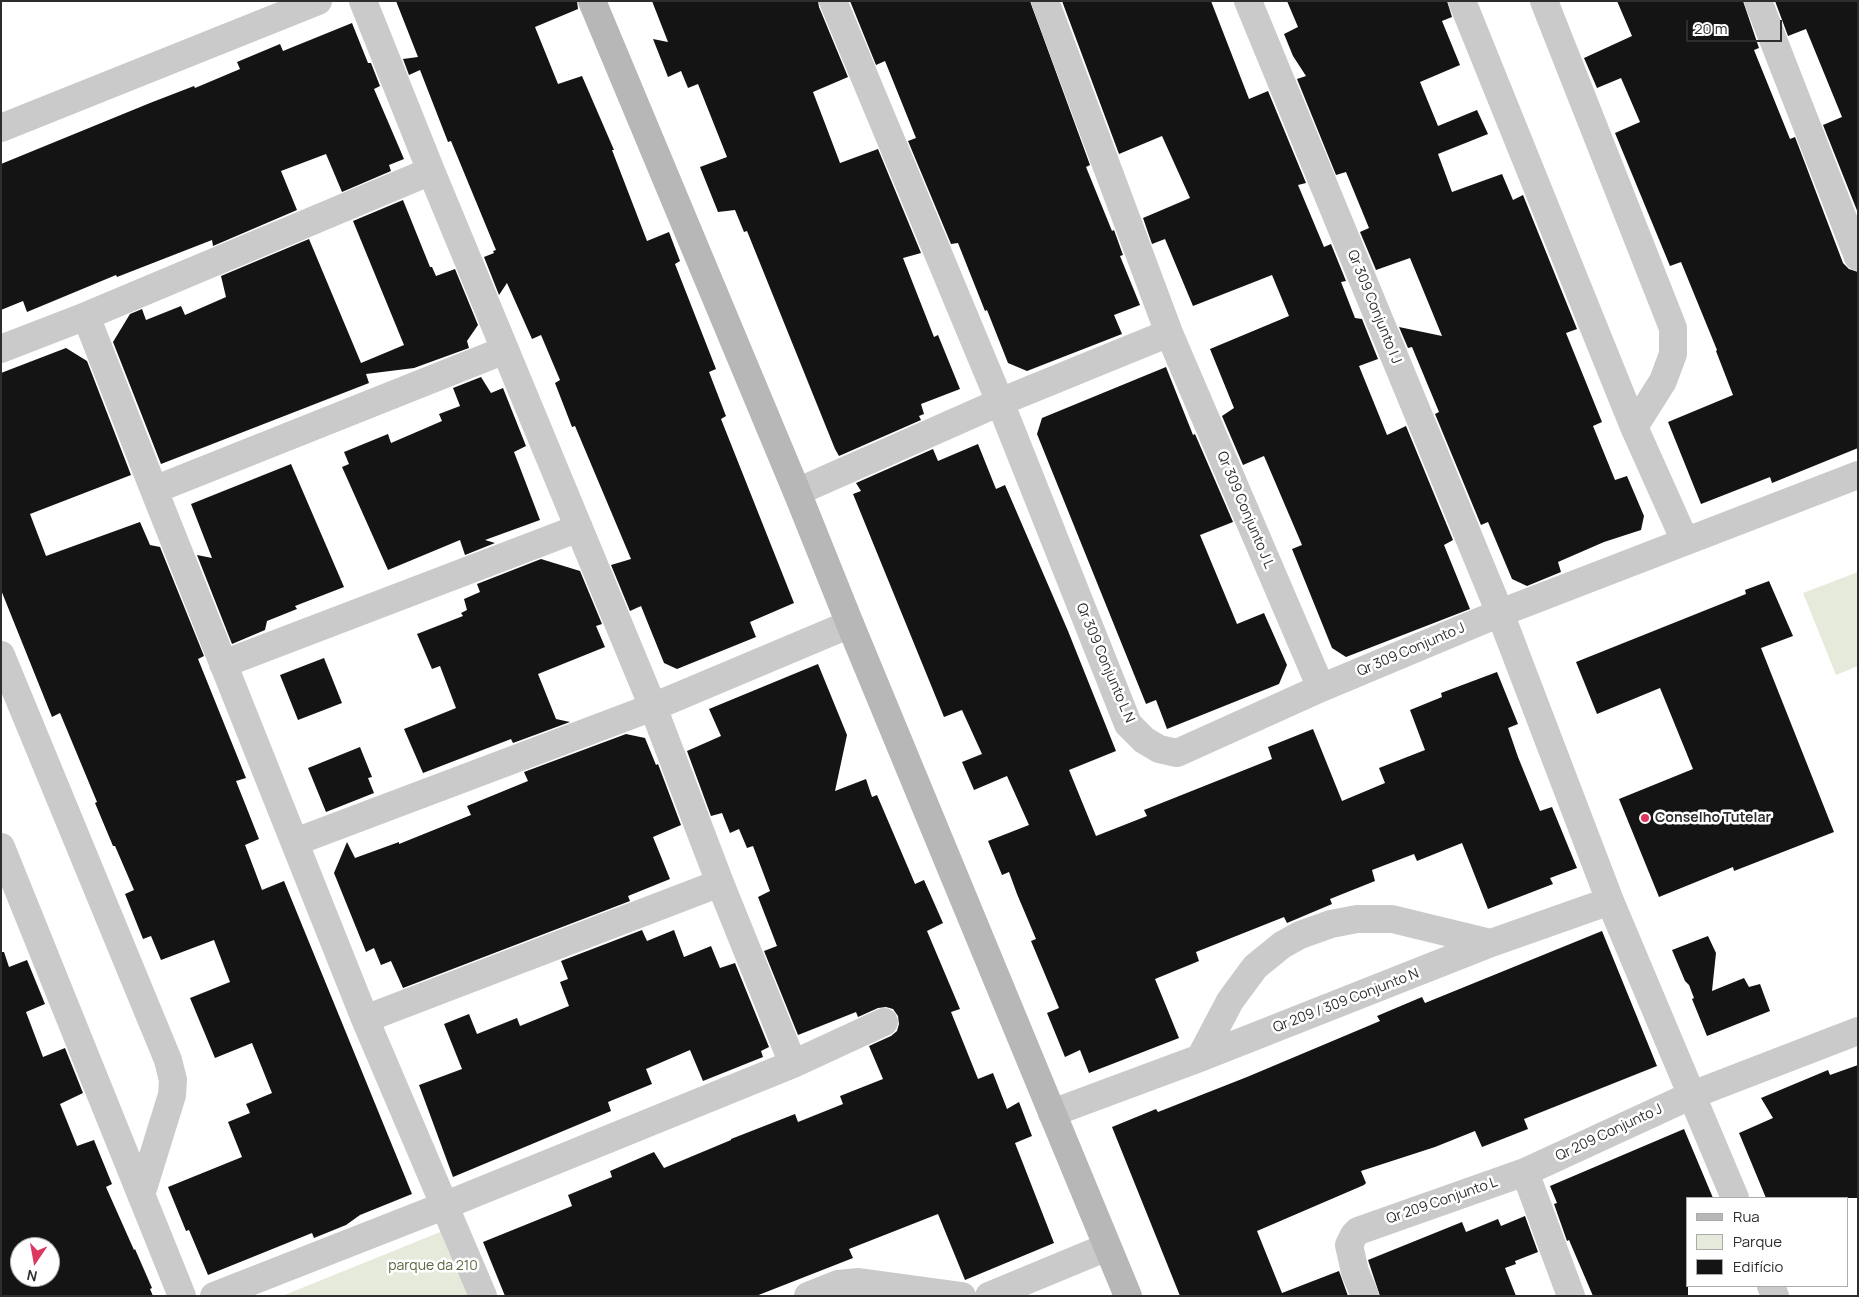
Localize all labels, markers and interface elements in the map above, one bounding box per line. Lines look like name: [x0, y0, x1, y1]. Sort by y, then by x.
scale bar: [1689, 10, 1785, 42]
text: 20 m: [1694, 18, 1727, 39]
street label: Qr 309 Conjunto I J: [1343, 248, 1405, 366]
street label: Qr 309 Conjunto J L: [1213, 449, 1277, 571]
street label: Qr 309 Conjunto L N: [1072, 601, 1138, 725]
street label: Qr 309 Conjunto J: [1355, 620, 1467, 680]
place label: Conselho Tutelar: [1655, 810, 1771, 826]
marker: Conselho Tutelar: [1639, 812, 1651, 824]
street label: Qr 209 / 309 Conjunto N: [1271, 965, 1421, 1037]
street label: Qr 209 Conjunto J: [1553, 1101, 1665, 1165]
street label: Qr 209 Conjunto L: [1384, 1174, 1500, 1228]
legend: [1686, 1197, 1849, 1287]
text: Rua: [1733, 1206, 1760, 1227]
text: Parque: [1733, 1231, 1782, 1252]
north arrow: [10, 1237, 60, 1287]
text: Edifício: [1733, 1256, 1783, 1277]
park label: parque da 210: [388, 1258, 478, 1274]
text: N: [25, 1266, 39, 1287]

